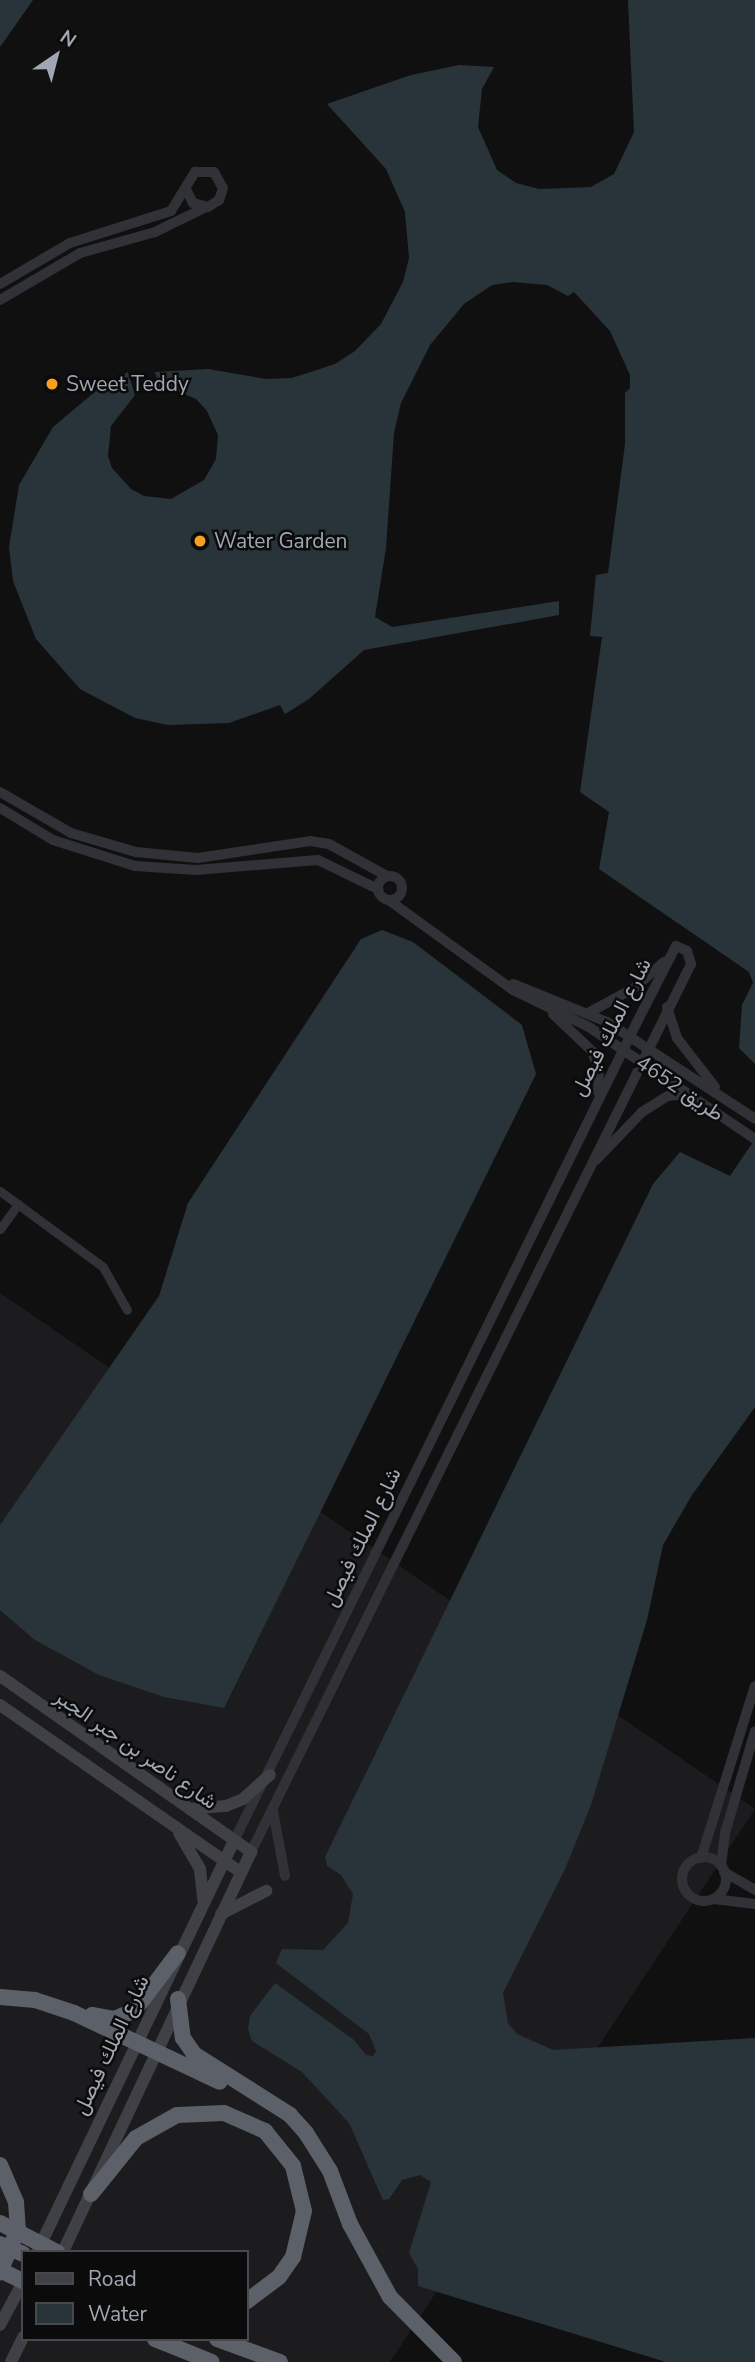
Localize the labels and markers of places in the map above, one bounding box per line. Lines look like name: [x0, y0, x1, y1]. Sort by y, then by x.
place label: Sweet Teddy: [66, 371, 189, 397]
marker: Sweet Teddy: [44, 376, 60, 392]
place label: Water Garden: [214, 528, 347, 554]
marker: Water Garden: [192, 533, 208, 549]

